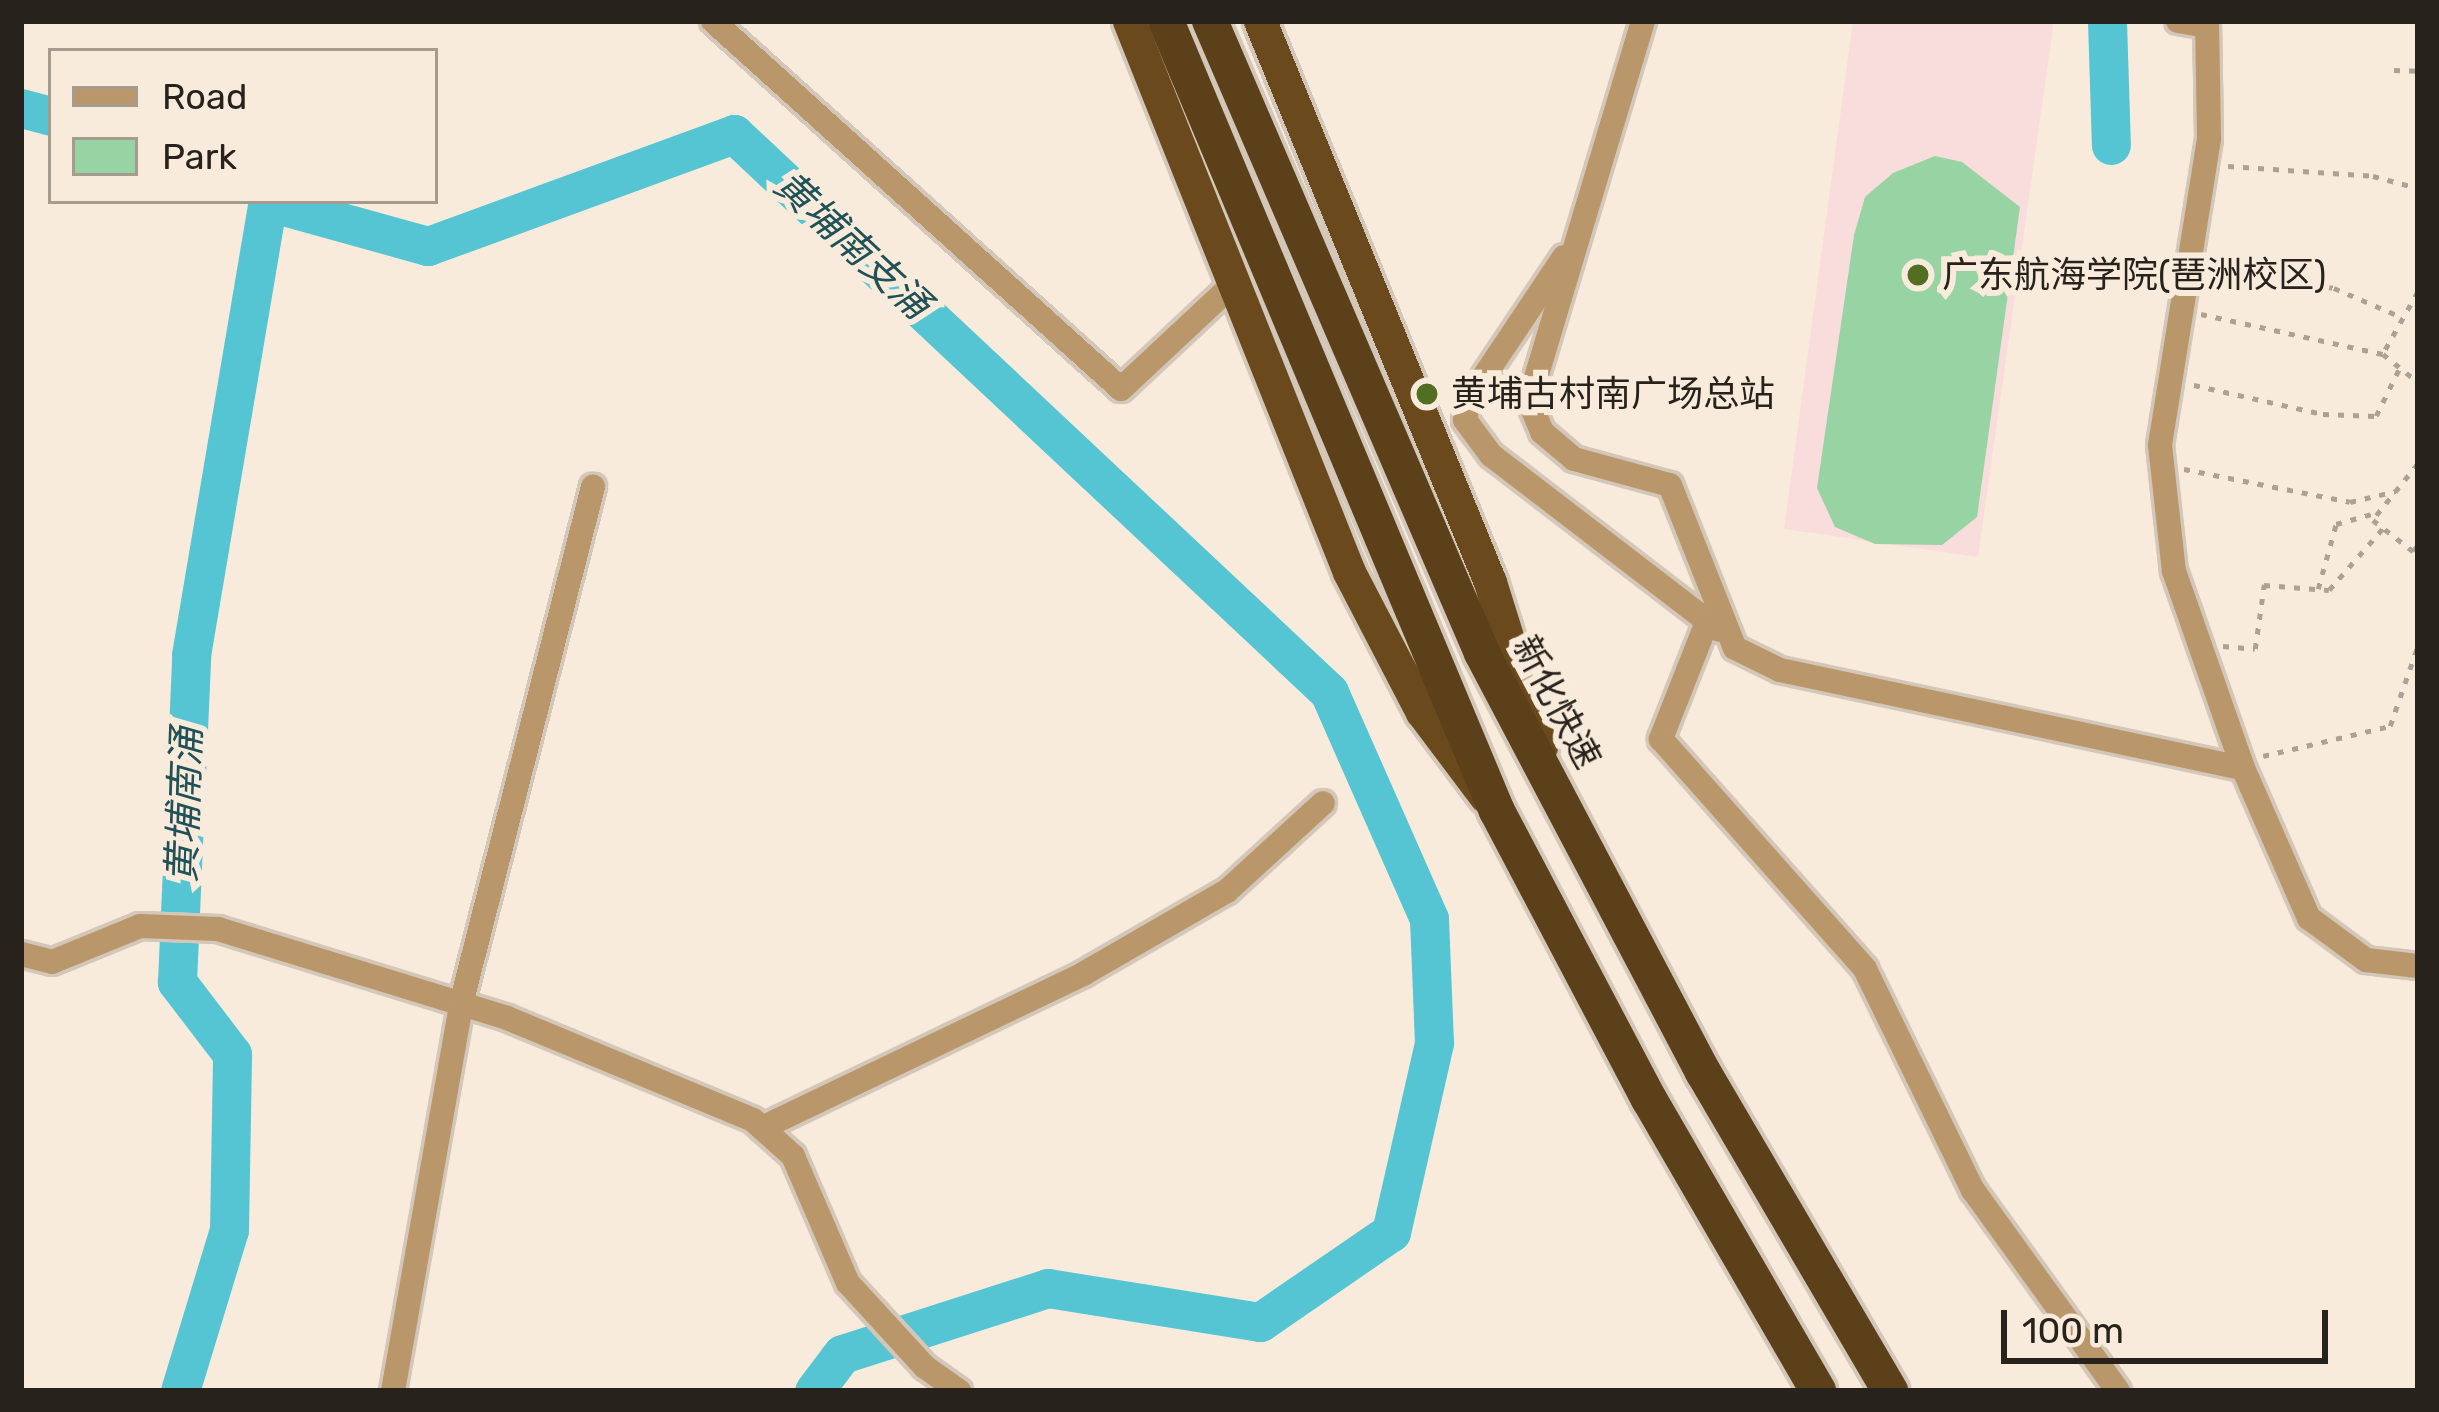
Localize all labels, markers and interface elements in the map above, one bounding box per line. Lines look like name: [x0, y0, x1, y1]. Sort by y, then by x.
legend: [48, 48, 438, 204]
text: Road: [162, 75, 247, 118]
text: Park: [162, 135, 237, 178]
water label: 黄埔南支涌: [765, 161, 939, 329]
place label: 广东航海学院(琶洲校区): [1942, 253, 2326, 297]
marker: 广东航海学院(琶洲校区): [1905, 262, 1931, 288]
place label: 黄埔古村南广场总站: [1451, 372, 1775, 416]
marker: 黄埔古村南广场总站: [1414, 381, 1440, 407]
street label: 新化快速: [1504, 628, 1610, 776]
water label: 黄埔南涌: [159, 726, 211, 884]
scale bar: [2007, 1286, 2334, 1360]
text: 100 m: [2022, 1309, 2124, 1352]

